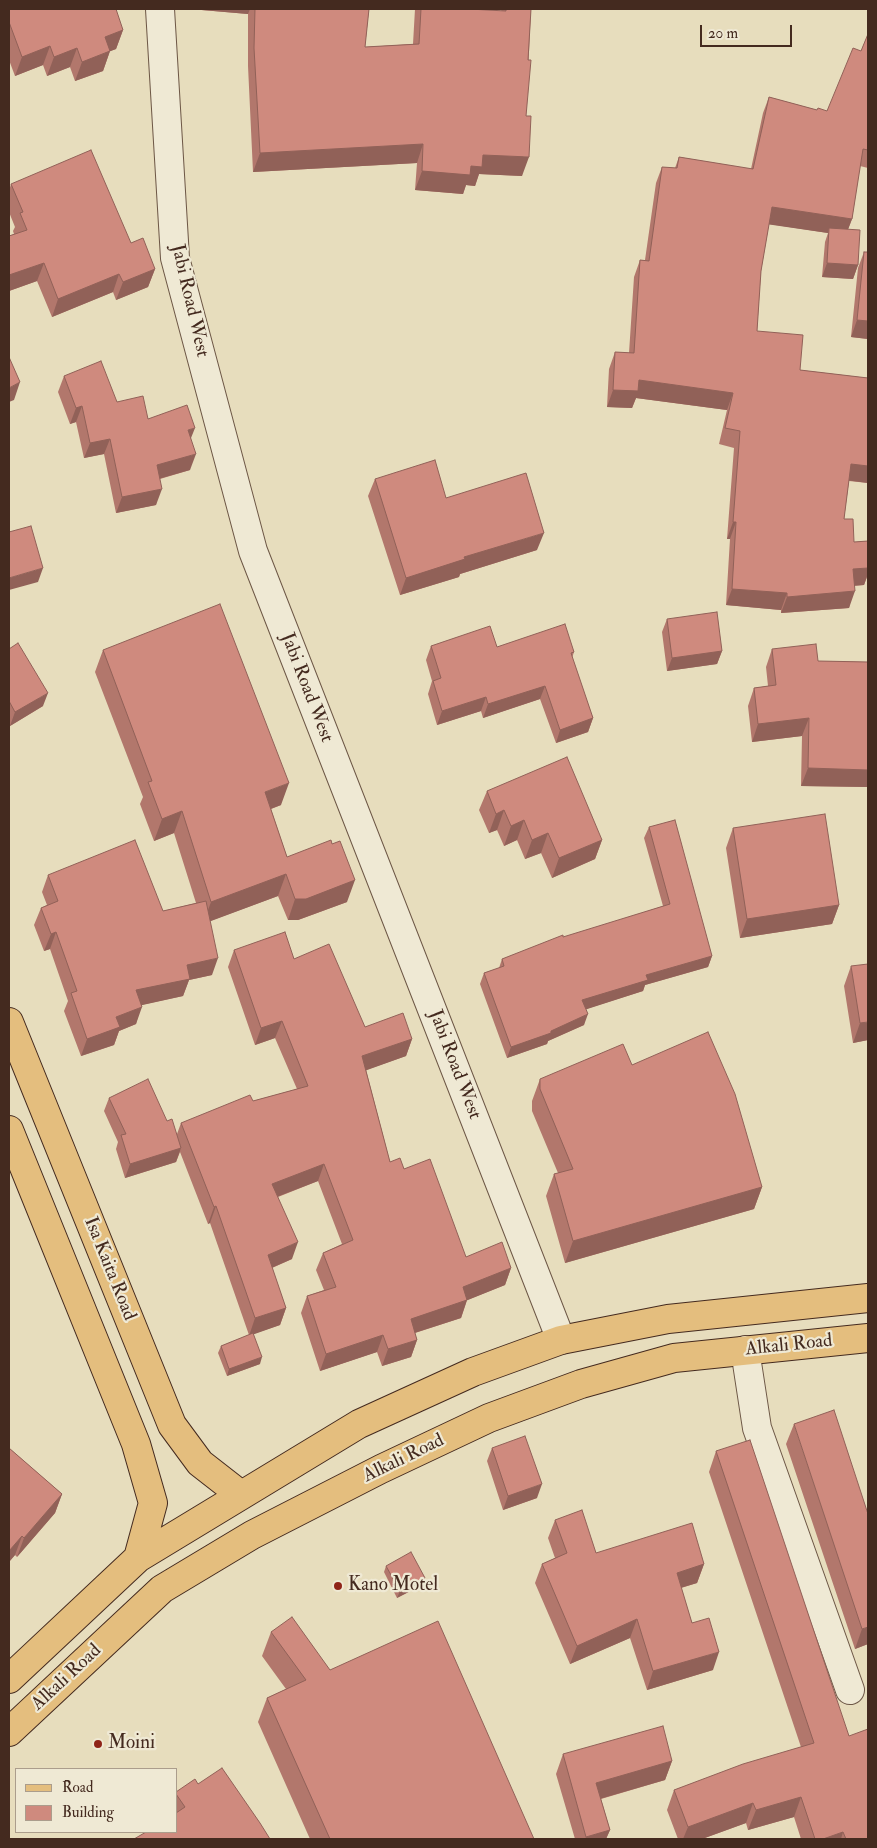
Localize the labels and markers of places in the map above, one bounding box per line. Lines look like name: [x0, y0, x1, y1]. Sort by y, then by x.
place label: Kano Motel: [348, 1575, 438, 1597]
marker: Kano Motel: [332, 1580, 344, 1592]
place label: Moini: [108, 1733, 155, 1755]
marker: Moini: [92, 1738, 104, 1750]

